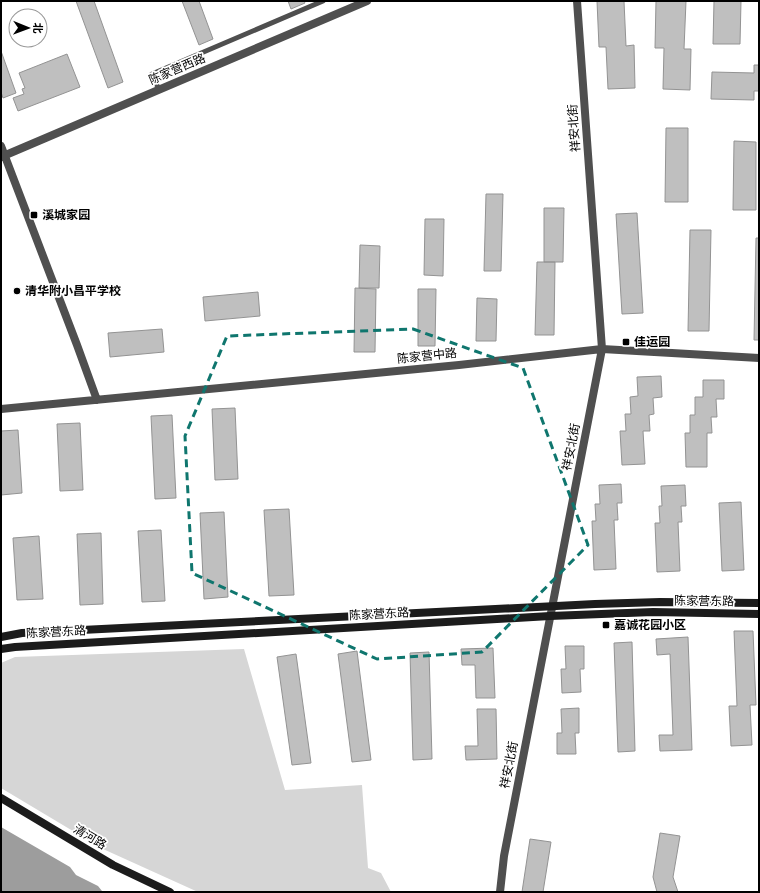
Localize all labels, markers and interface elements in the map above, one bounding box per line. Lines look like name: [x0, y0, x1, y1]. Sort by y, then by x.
north arrow: [8, 8, 48, 48]
text: 北: [32, 23, 43, 34]
street label: 陈家营西路: [147, 51, 207, 86]
street label: 祥安北街: [565, 104, 582, 152]
place label: 溪城家园: [42, 208, 90, 221]
marker: 溪城家园: [29, 210, 39, 220]
place label: 清华附小昌平学校: [25, 284, 121, 297]
marker: 清华附小昌平学校: [12, 286, 22, 296]
place label: 佳运园: [634, 335, 670, 348]
marker: 佳运园: [621, 337, 631, 347]
street label: 陈家营中路: [396, 346, 457, 365]
street label: 祥安北街: [560, 422, 581, 472]
street label: 陈家营东路: [674, 593, 734, 608]
street label: 陈家营东路: [349, 605, 409, 622]
place label: 嘉诚花园小区: [614, 618, 686, 631]
marker: 嘉诚花园小区: [601, 620, 611, 630]
street label: 陈家营东路: [26, 623, 86, 640]
street label: 祥安北街: [498, 740, 519, 790]
street label: 清河路: [71, 822, 109, 851]

